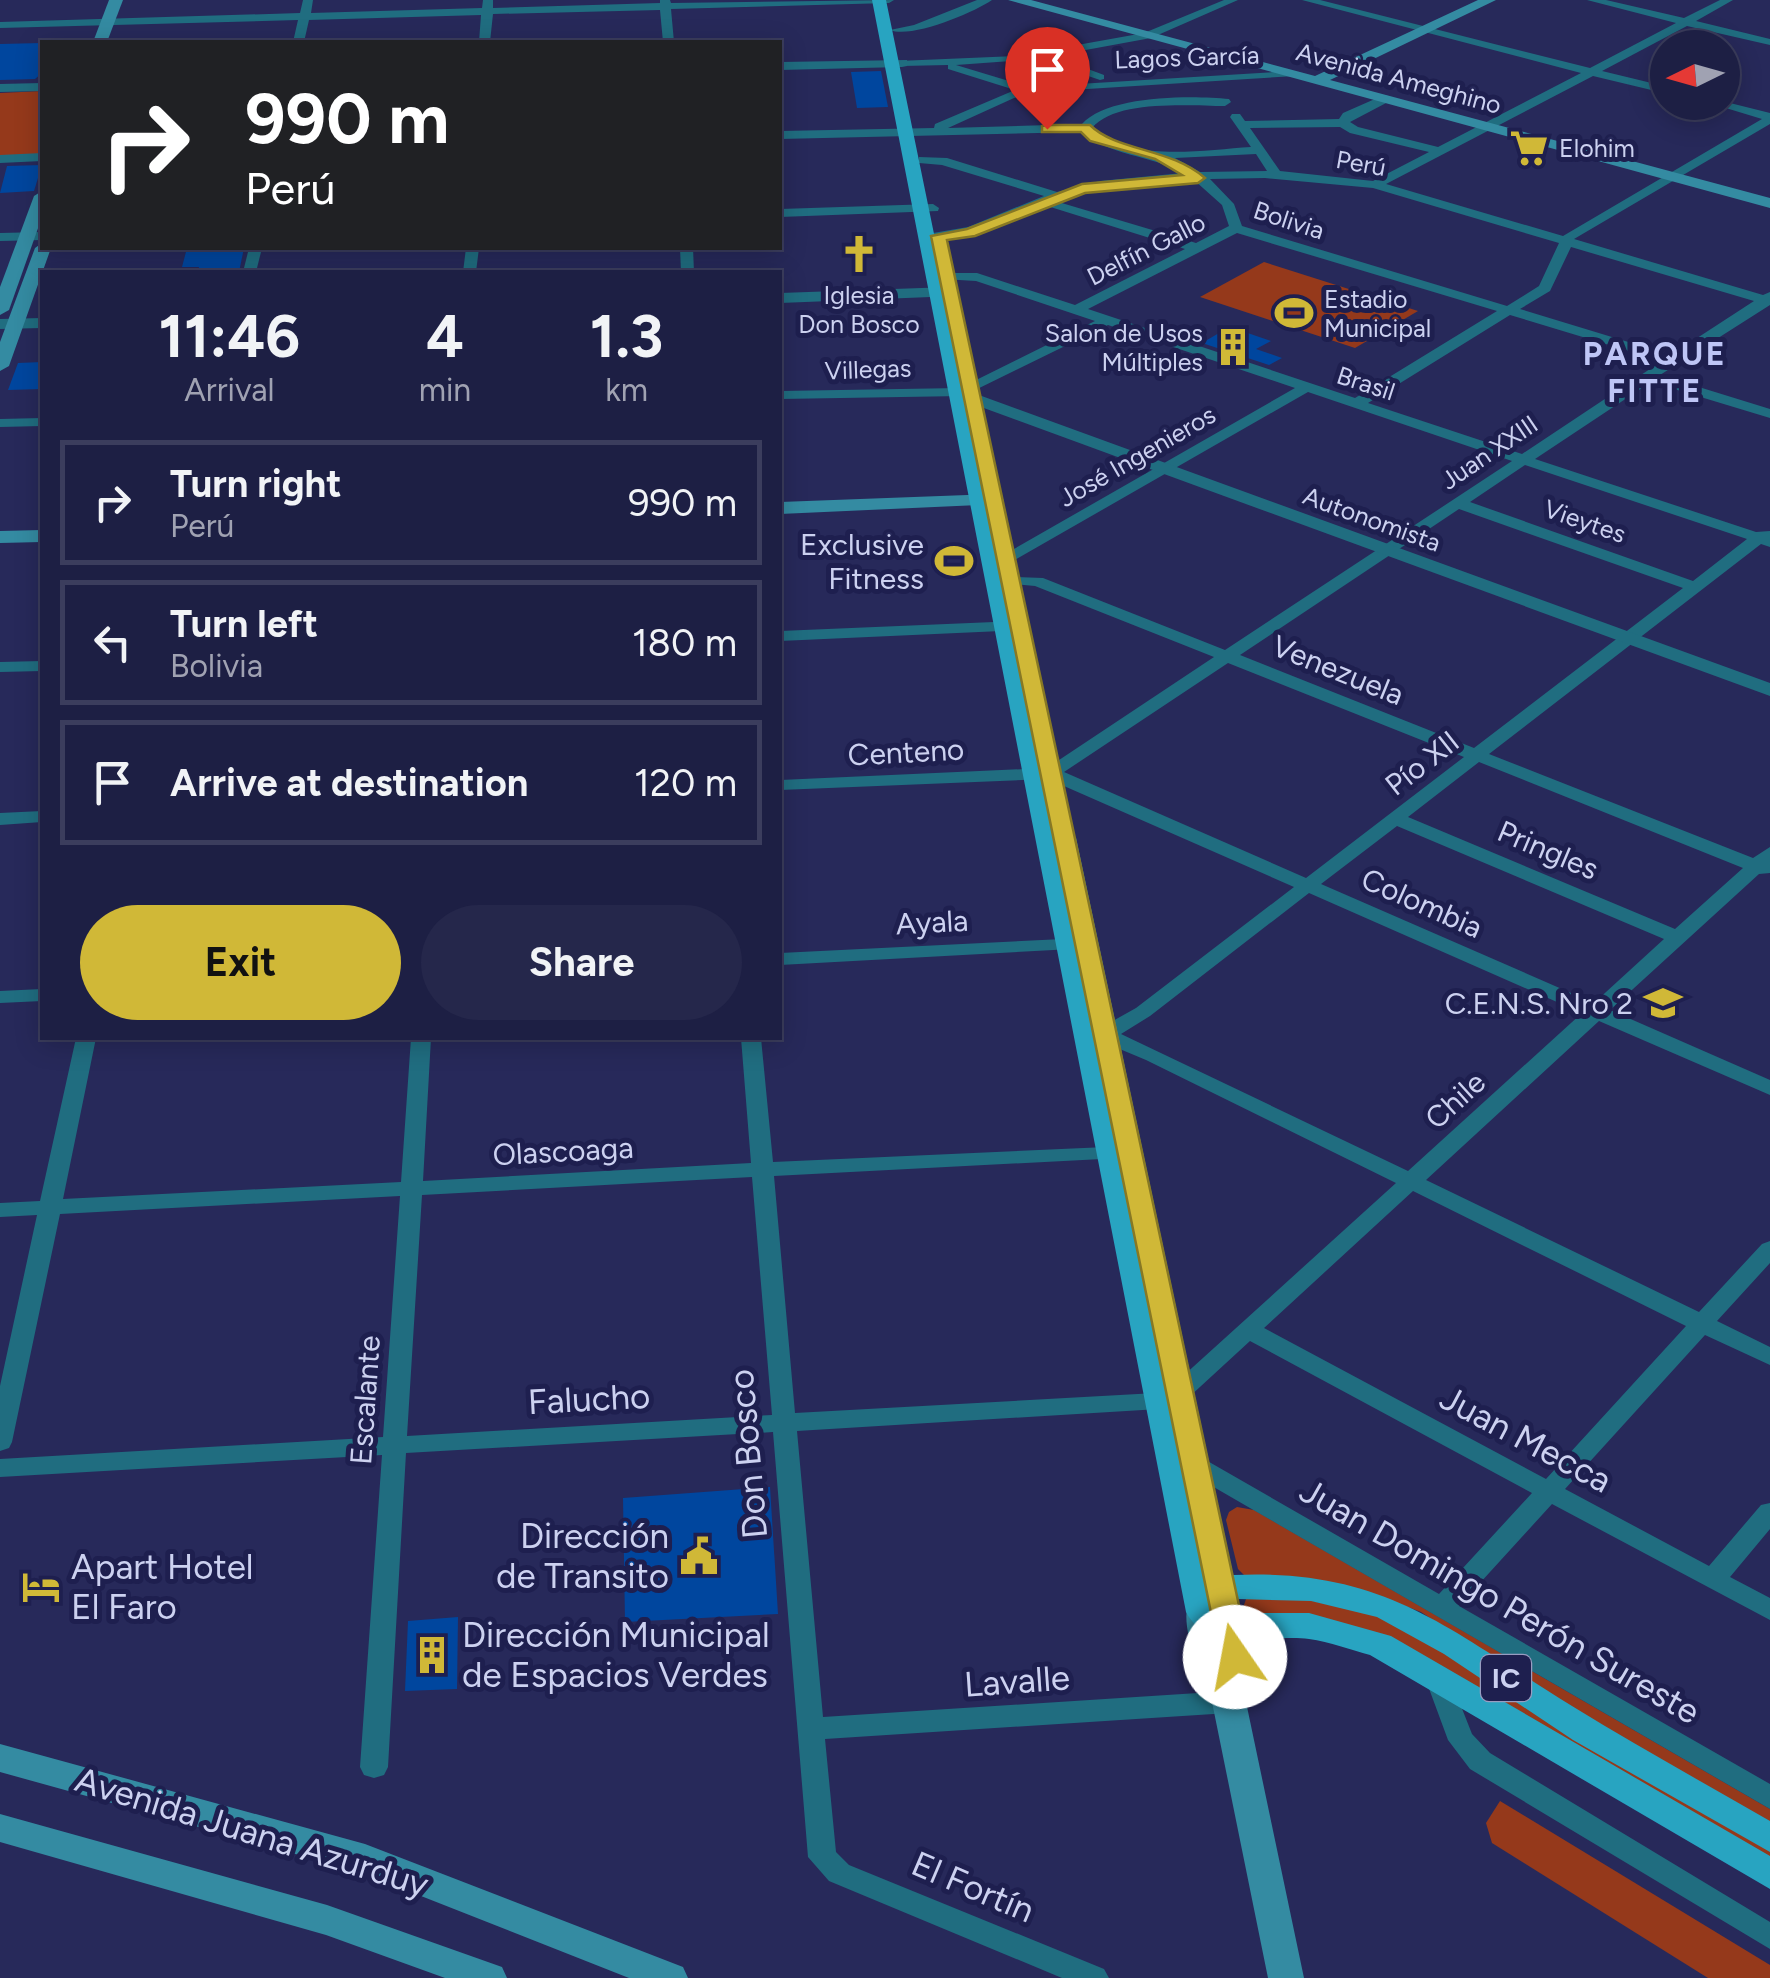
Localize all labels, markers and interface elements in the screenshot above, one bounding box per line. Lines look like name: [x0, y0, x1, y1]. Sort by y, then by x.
pin: [1005, 27, 1090, 130]
north arrow: [1650, 30, 1740, 120]
map controls: [1650, 30, 1740, 120]
street label: Avenida Ameghino: [1293, 36, 1505, 120]
street label: Lagos García: [1114, 39, 1260, 75]
icon: arrive: [1020, 42, 1075, 97]
text: 990 m: [245, 76, 449, 161]
icon: right: [80, 80, 210, 210]
supermarket icon: Elohim: [1508, 127, 1550, 169]
place label: Elohim: [1559, 133, 1635, 163]
street label: Perú: [1334, 144, 1388, 182]
text: Perú: [245, 161, 336, 215]
street label: Bolivia: [1250, 195, 1328, 245]
street label: Delfín Gallo: [1082, 206, 1210, 292]
church icon: Iglesia Don Bosco: [838, 233, 880, 275]
place label: Iglesia Don Bosco: [798, 280, 920, 339]
place label: Estadio Municipal: [1324, 284, 1431, 343]
sports icon: Estadio Municipal: [1273, 292, 1315, 334]
text: 11:46: [159, 300, 300, 372]
text: 4: [426, 300, 464, 372]
text: 1.3: [590, 300, 663, 372]
place label: Salon de Usos Múltiples: [1045, 318, 1203, 377]
building icon: Salon de Usos Múltiples: [1212, 326, 1254, 368]
district label: PARQUE FITTE: [1583, 335, 1727, 410]
street label: Villegas: [824, 352, 912, 386]
street label: Brasil: [1333, 360, 1399, 406]
text: Arrival: [184, 371, 275, 409]
text: min: [419, 371, 471, 409]
text: km: [605, 371, 648, 409]
street label: José Ingenieros: [1053, 399, 1221, 513]
street label: Juan XXIII: [1435, 409, 1543, 495]
text: Turn right: [170, 461, 342, 507]
icon: right: [85, 475, 140, 530]
text: 990 m: [628, 480, 737, 526]
street label: Autonomista: [1299, 480, 1445, 558]
street label: Vieytes: [1540, 493, 1630, 549]
text: Perú: [170, 507, 234, 545]
place label: Exclusive Fitness: [800, 526, 924, 597]
sports icon: Exclusive Fitness: [933, 540, 975, 582]
text: Turn left: [170, 601, 318, 647]
icon: left: [85, 615, 140, 670]
text: 180 m: [632, 620, 737, 666]
street label: Venezuela: [1267, 627, 1409, 713]
text: Bolivia: [170, 647, 263, 685]
street label: Pío XII: [1378, 723, 1466, 803]
street label: Centeno: [847, 730, 965, 774]
icon: arrive: [85, 755, 140, 810]
text: Arrive at destination: [170, 760, 528, 806]
text: 120 m: [634, 760, 737, 806]
street label: Pringles: [1492, 812, 1604, 888]
street label: Colombia: [1356, 860, 1488, 946]
street label: Ayala: [895, 902, 969, 942]
button: Exit: [80, 905, 401, 1020]
button: Share: [421, 905, 742, 1020]
school or university icon: C.E.N.S. Nro 2: [1642, 982, 1684, 1024]
place label: C.E.N.S. Nro 2: [1445, 985, 1633, 1022]
street label: Chile: [1417, 1063, 1493, 1137]
street label: Olascoaga: [492, 1129, 634, 1173]
street label: Escalante: [342, 1334, 388, 1466]
street label: Don Bosco: [720, 1368, 776, 1540]
street label: Falucho: [527, 1375, 651, 1423]
street label: Juan Mecca: [1433, 1376, 1619, 1502]
street label: Juan Domingo Perón Sureste: [1293, 1469, 1707, 1733]
place label: Dirección de Transito: [496, 1515, 669, 1597]
public building icon: Dirección de Transito: [678, 1535, 720, 1577]
place label: Apart Hotel El Faro: [71, 1546, 253, 1628]
hotel icon: Apart Hotel El Faro: [20, 1566, 62, 1608]
position arrow: [1183, 1605, 1287, 1709]
place label: Dirección Municipal de Espacios Verdes: [462, 1614, 770, 1696]
building icon: Dirección Municipal de Espacios Verdes: [411, 1634, 453, 1676]
road number: IC: [1481, 1655, 1531, 1701]
street label: Lavalle: [963, 1656, 1071, 1706]
street label: Avenida Juana Azurduy: [70, 1758, 434, 1906]
street label: El Fortín: [905, 1842, 1041, 1932]

